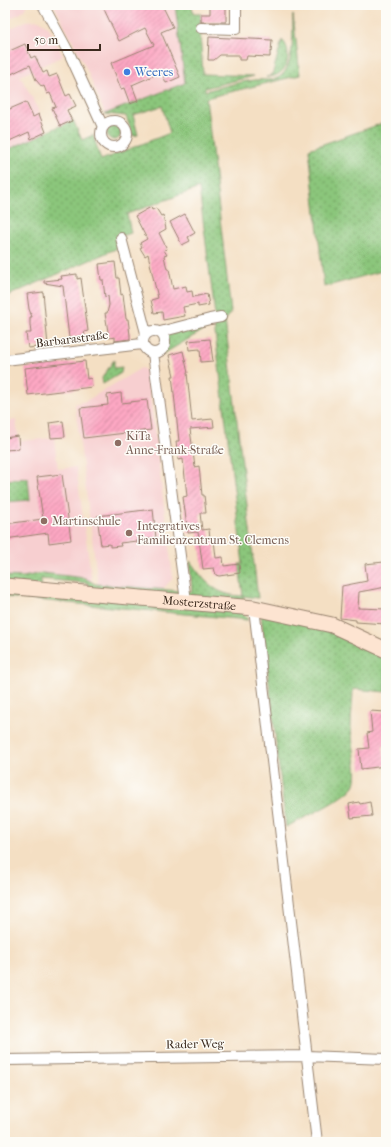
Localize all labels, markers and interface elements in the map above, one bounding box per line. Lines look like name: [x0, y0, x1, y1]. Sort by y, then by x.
scale bar: [28, 26, 100, 52]
text: 50 m: [34, 33, 58, 47]
place label: Weeres: [134, 65, 174, 79]
marker: Weeres: [122, 67, 132, 77]
street label: Barbarastraße: [35, 328, 109, 350]
place label: KiTa Anne-Frank-Straße: [125, 429, 224, 457]
marker: KiTa Anne-Frank-Straße: [113, 438, 123, 448]
place label: Martinschule: [52, 514, 121, 528]
marker: Martinschule: [39, 516, 49, 526]
place label: Integratives Familienzentrum St. Clemens: [137, 519, 289, 547]
marker: Integratives Familienzentrum St. Clemens: [124, 528, 134, 538]
street label: Mosterzstraße: [162, 593, 237, 613]
street label: Rader Weg: [166, 1036, 225, 1052]

